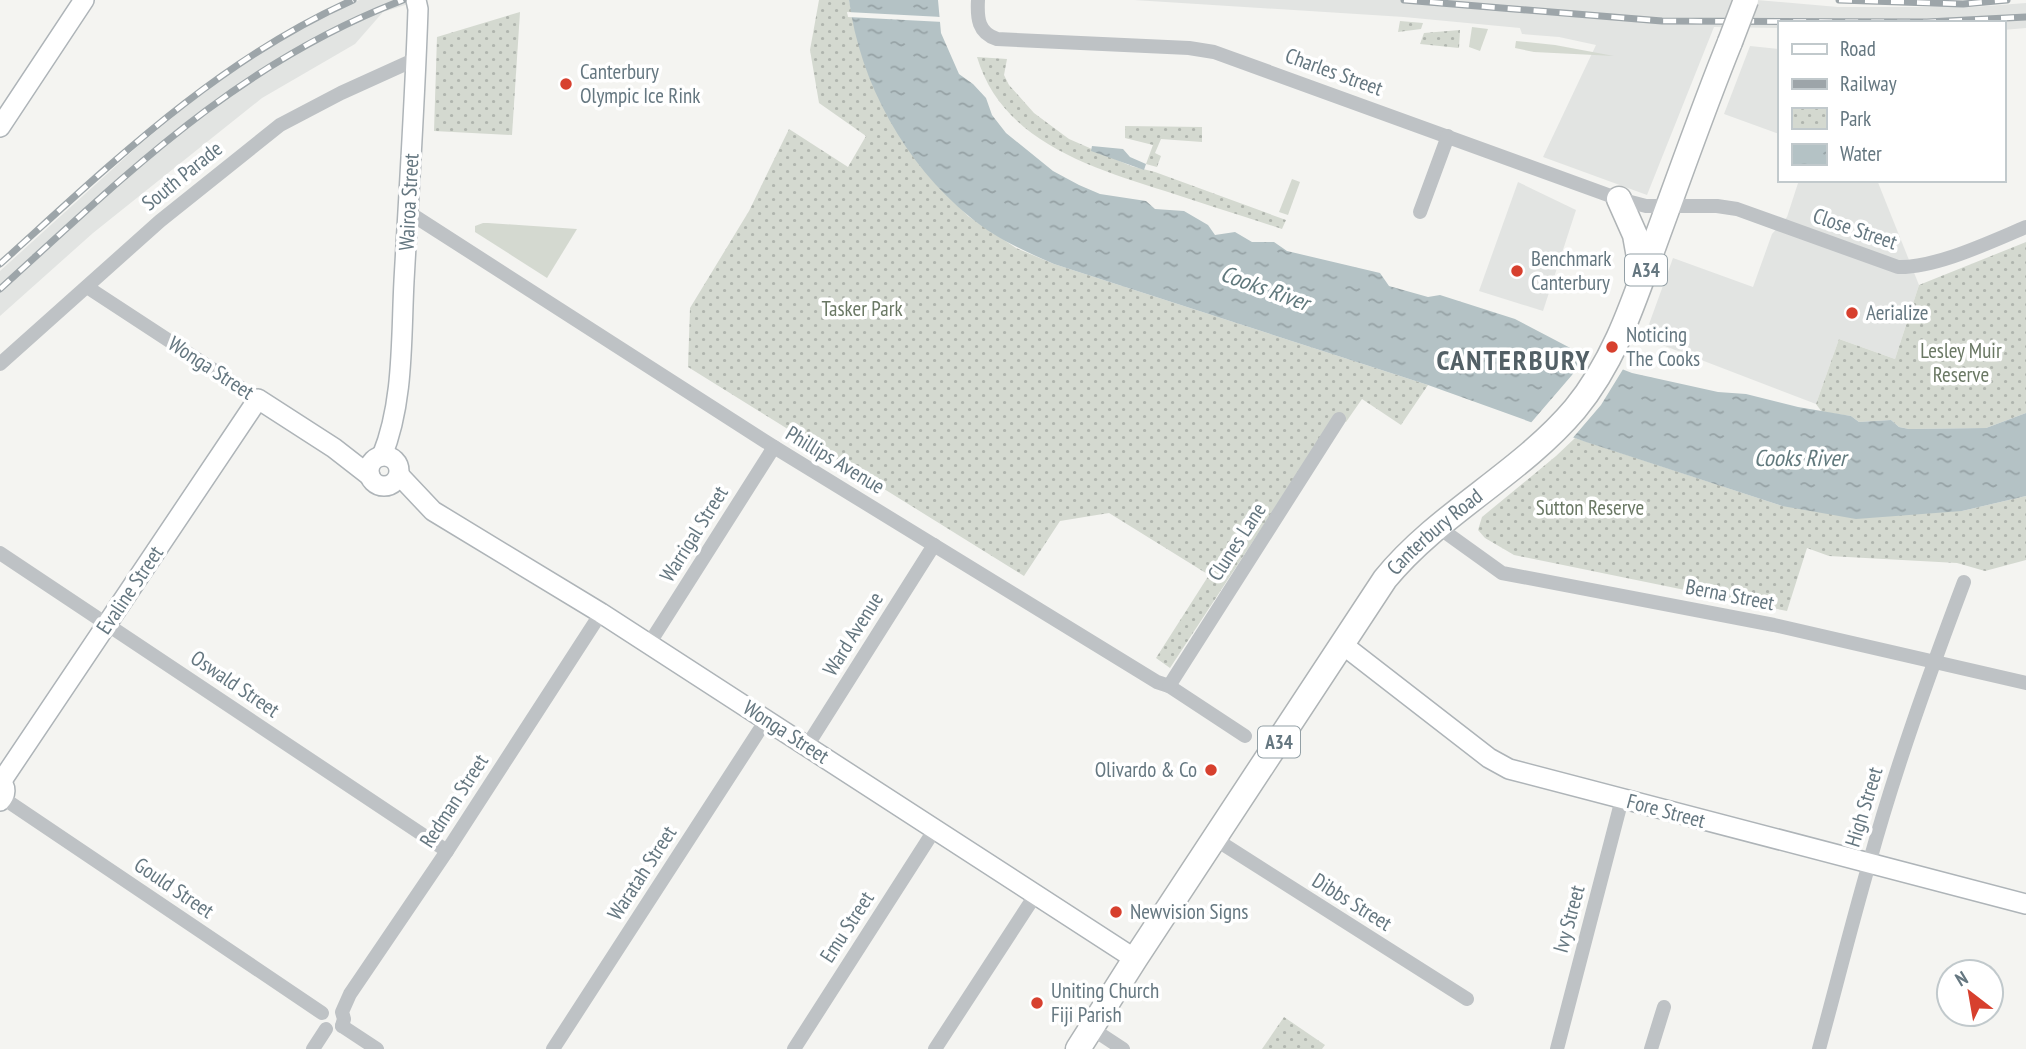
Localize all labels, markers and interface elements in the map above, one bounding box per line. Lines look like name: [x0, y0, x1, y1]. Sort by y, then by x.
legend: [1778, 21, 2005, 182]
text: Road: [1840, 35, 1876, 62]
street label: Charles Street: [1282, 41, 1387, 102]
place label: Canterbury Olympic Ice Rink: [580, 58, 700, 109]
text: Railway: [1840, 70, 1897, 97]
marker: Canterbury Olympic Ice Rink: [558, 76, 574, 92]
text: Park: [1840, 105, 1871, 132]
street label: South Parade: [136, 135, 227, 216]
text: Water: [1840, 140, 1882, 167]
street label: Wairoa Street: [392, 152, 425, 251]
street label: Close Street: [1810, 202, 1901, 256]
place label: Benchmark Canterbury: [1531, 245, 1611, 296]
road number: A34: [1625, 254, 1667, 286]
water label: Cooks River: [1217, 258, 1317, 318]
marker: Benchmark Canterbury: [1509, 263, 1525, 279]
park label: Tasker Park: [821, 295, 903, 322]
place label: Aerialize: [1866, 299, 1929, 326]
marker: Aerialize: [1844, 305, 1860, 321]
place label: Noticing The Cooks: [1626, 321, 1700, 372]
street label: Wonga Street: [163, 330, 260, 405]
park label: Lesley Muir Reserve: [1920, 337, 2002, 388]
marker: Noticing The Cooks: [1604, 339, 1620, 355]
district label: CANTERBURY: [1437, 341, 1591, 378]
street label: Phillips Avenue: [781, 419, 890, 500]
water label: Cooks River: [1754, 443, 1850, 472]
street label: Warrigal Street: [653, 481, 734, 587]
street label: Canterbury Road: [1381, 482, 1488, 581]
park label: Sutton Reserve: [1536, 494, 1644, 521]
street label: Clunes Lane: [1201, 498, 1272, 586]
street label: Evaline Street: [90, 540, 169, 639]
street label: Berna Street: [1683, 573, 1777, 616]
street label: Ward Avenue: [816, 587, 889, 681]
street label: Oswald Street: [186, 644, 285, 723]
street label: Wonga Street: [738, 694, 835, 769]
road number: A34: [1258, 726, 1300, 758]
street label: Redman Street: [413, 749, 494, 853]
place label: Olivardo & Co: [1095, 756, 1197, 783]
marker: Olivardo & Co: [1203, 762, 1219, 778]
street label: High Street: [1839, 763, 1888, 850]
street label: Fore Street: [1624, 787, 1709, 834]
street label: Waratah Street: [601, 820, 682, 925]
street label: Gould Street: [129, 851, 219, 924]
street label: Dibbs Street: [1307, 867, 1397, 937]
street label: Ivy Street: [1547, 882, 1590, 955]
street label: Emu Street: [814, 886, 880, 968]
place label: Newvision Signs: [1130, 898, 1248, 925]
marker: Newvision Signs: [1108, 904, 1124, 920]
north arrow: [1935, 958, 2005, 1028]
text: N: [1951, 965, 1972, 991]
place label: Uniting Church Fiji Parish: [1051, 977, 1159, 1028]
marker: Uniting Church Fiji Parish: [1029, 995, 1045, 1011]

